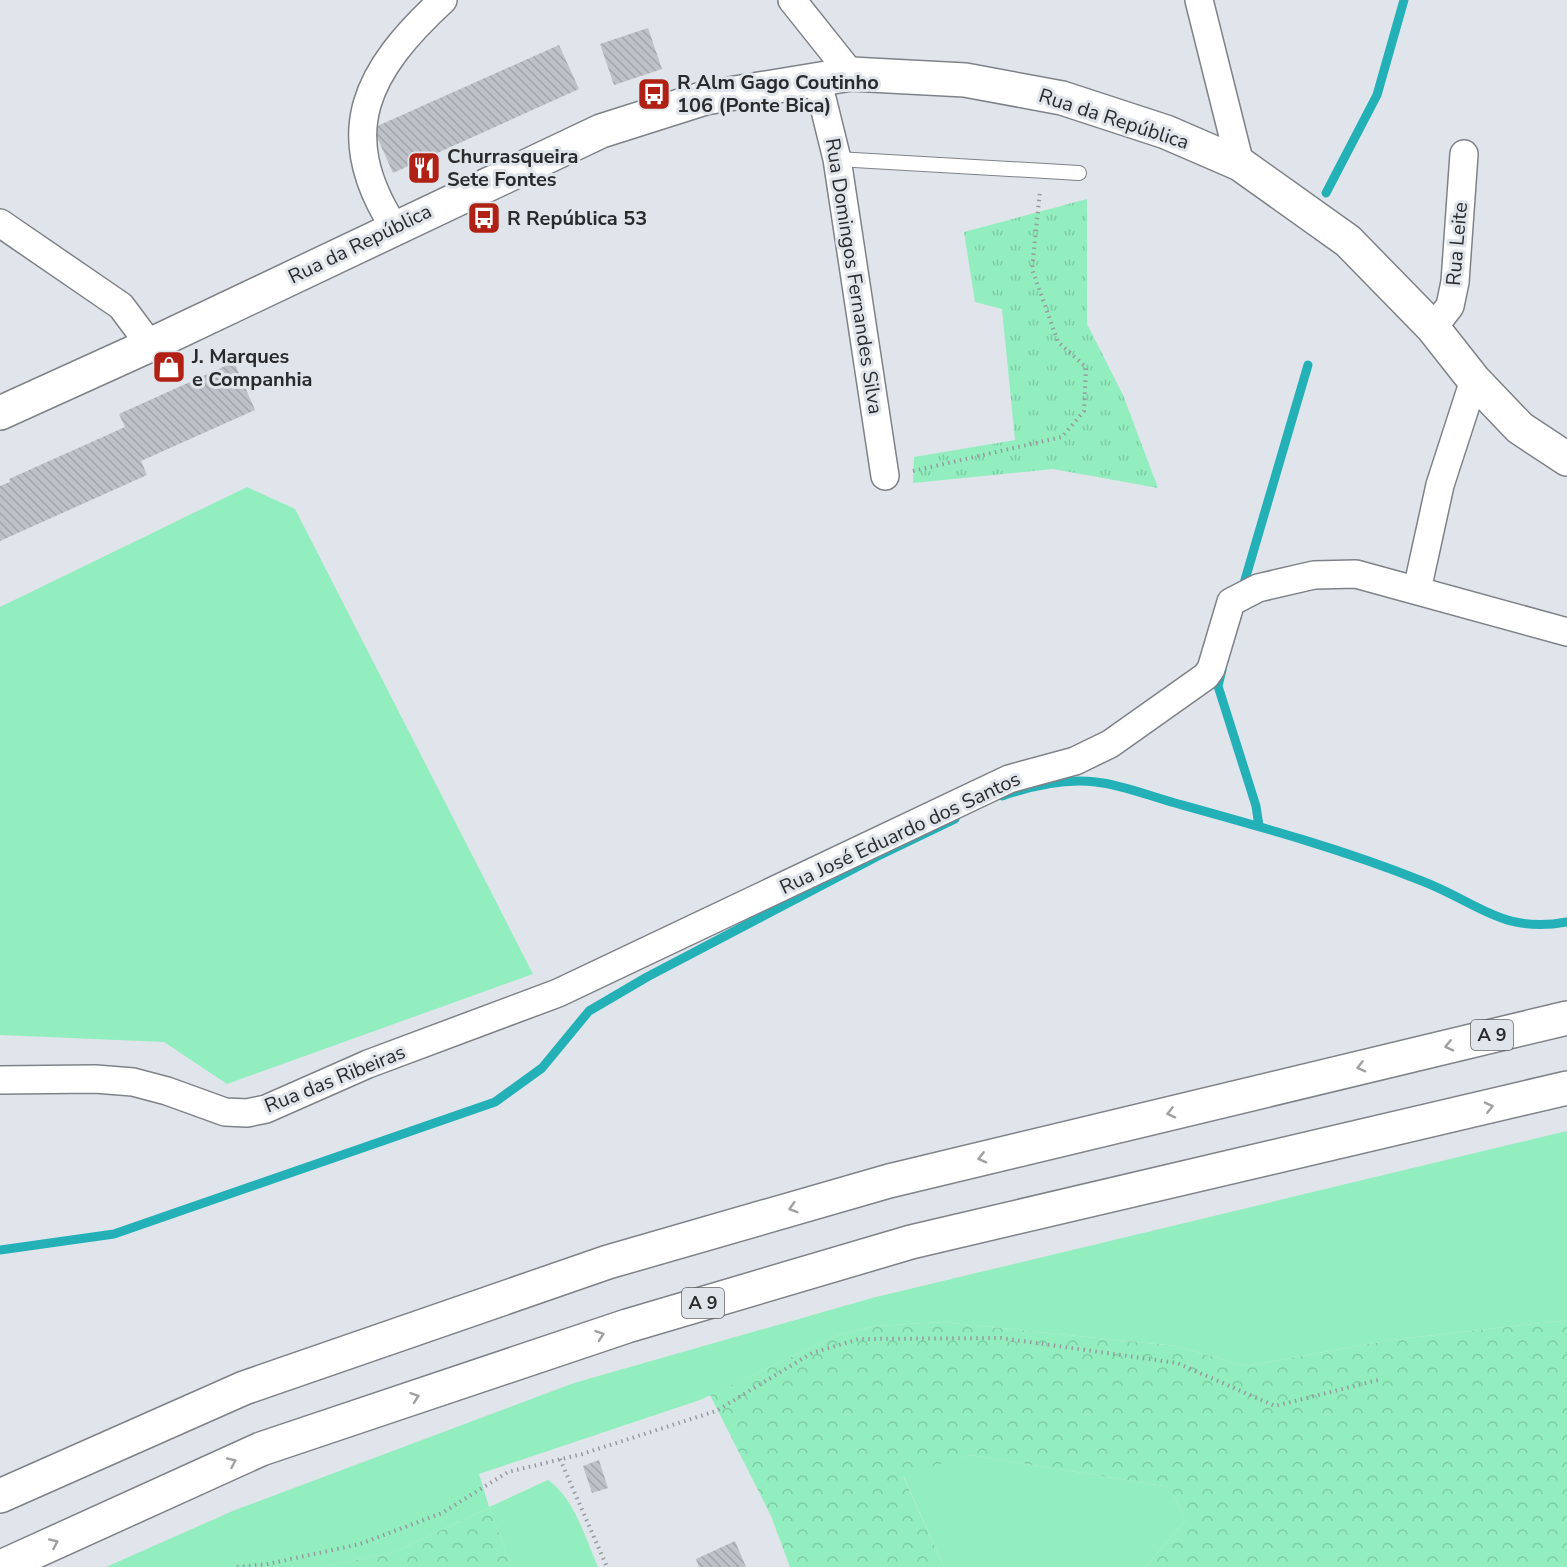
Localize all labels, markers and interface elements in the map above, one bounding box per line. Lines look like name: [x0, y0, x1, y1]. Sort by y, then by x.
place label: R Alm Gago Coutinho 106 (Ponte Bica): [677, 69, 879, 119]
bus stop icon: R Alm Gago Coutinho 106 (Ponte Bica): [636, 76, 672, 112]
street label: Rua da República: [1035, 82, 1193, 156]
street label: Rua Domingos Fernandes Silva: [819, 136, 889, 416]
place label: Churrasqueira Sete Fontes: [447, 143, 578, 193]
restaurant icon: Churrasqueira Sete Fontes: [406, 150, 442, 186]
street label: Rua da República: [284, 198, 436, 290]
bus stop icon: R República 53: [466, 200, 502, 236]
street label: Rua Leite: [1440, 201, 1474, 287]
place label: R República 53: [507, 205, 647, 232]
place label: J. Marques e Companhia: [191, 343, 313, 393]
shop icon: J. Marques e Companhia: [151, 349, 187, 385]
street label: Rua José Eduardo dos Santos: [775, 765, 1025, 901]
road number: A 9: [1471, 1020, 1513, 1050]
street label: Rua das Ribeiras: [261, 1038, 409, 1120]
one-way arrow: [1444, 1038, 1454, 1051]
one-way arrow: [1356, 1059, 1366, 1072]
one-way arrow: [1484, 1101, 1494, 1114]
one-way arrow: [1166, 1105, 1176, 1118]
one-way arrow: [977, 1151, 987, 1164]
one-way arrow: [788, 1201, 799, 1213]
road number: A 9: [682, 1288, 724, 1318]
one-way arrow: [594, 1329, 605, 1342]
one-way arrow: [409, 1391, 420, 1404]
one-way arrow: [225, 1457, 236, 1469]
one-way arrow: [48, 1538, 59, 1550]

